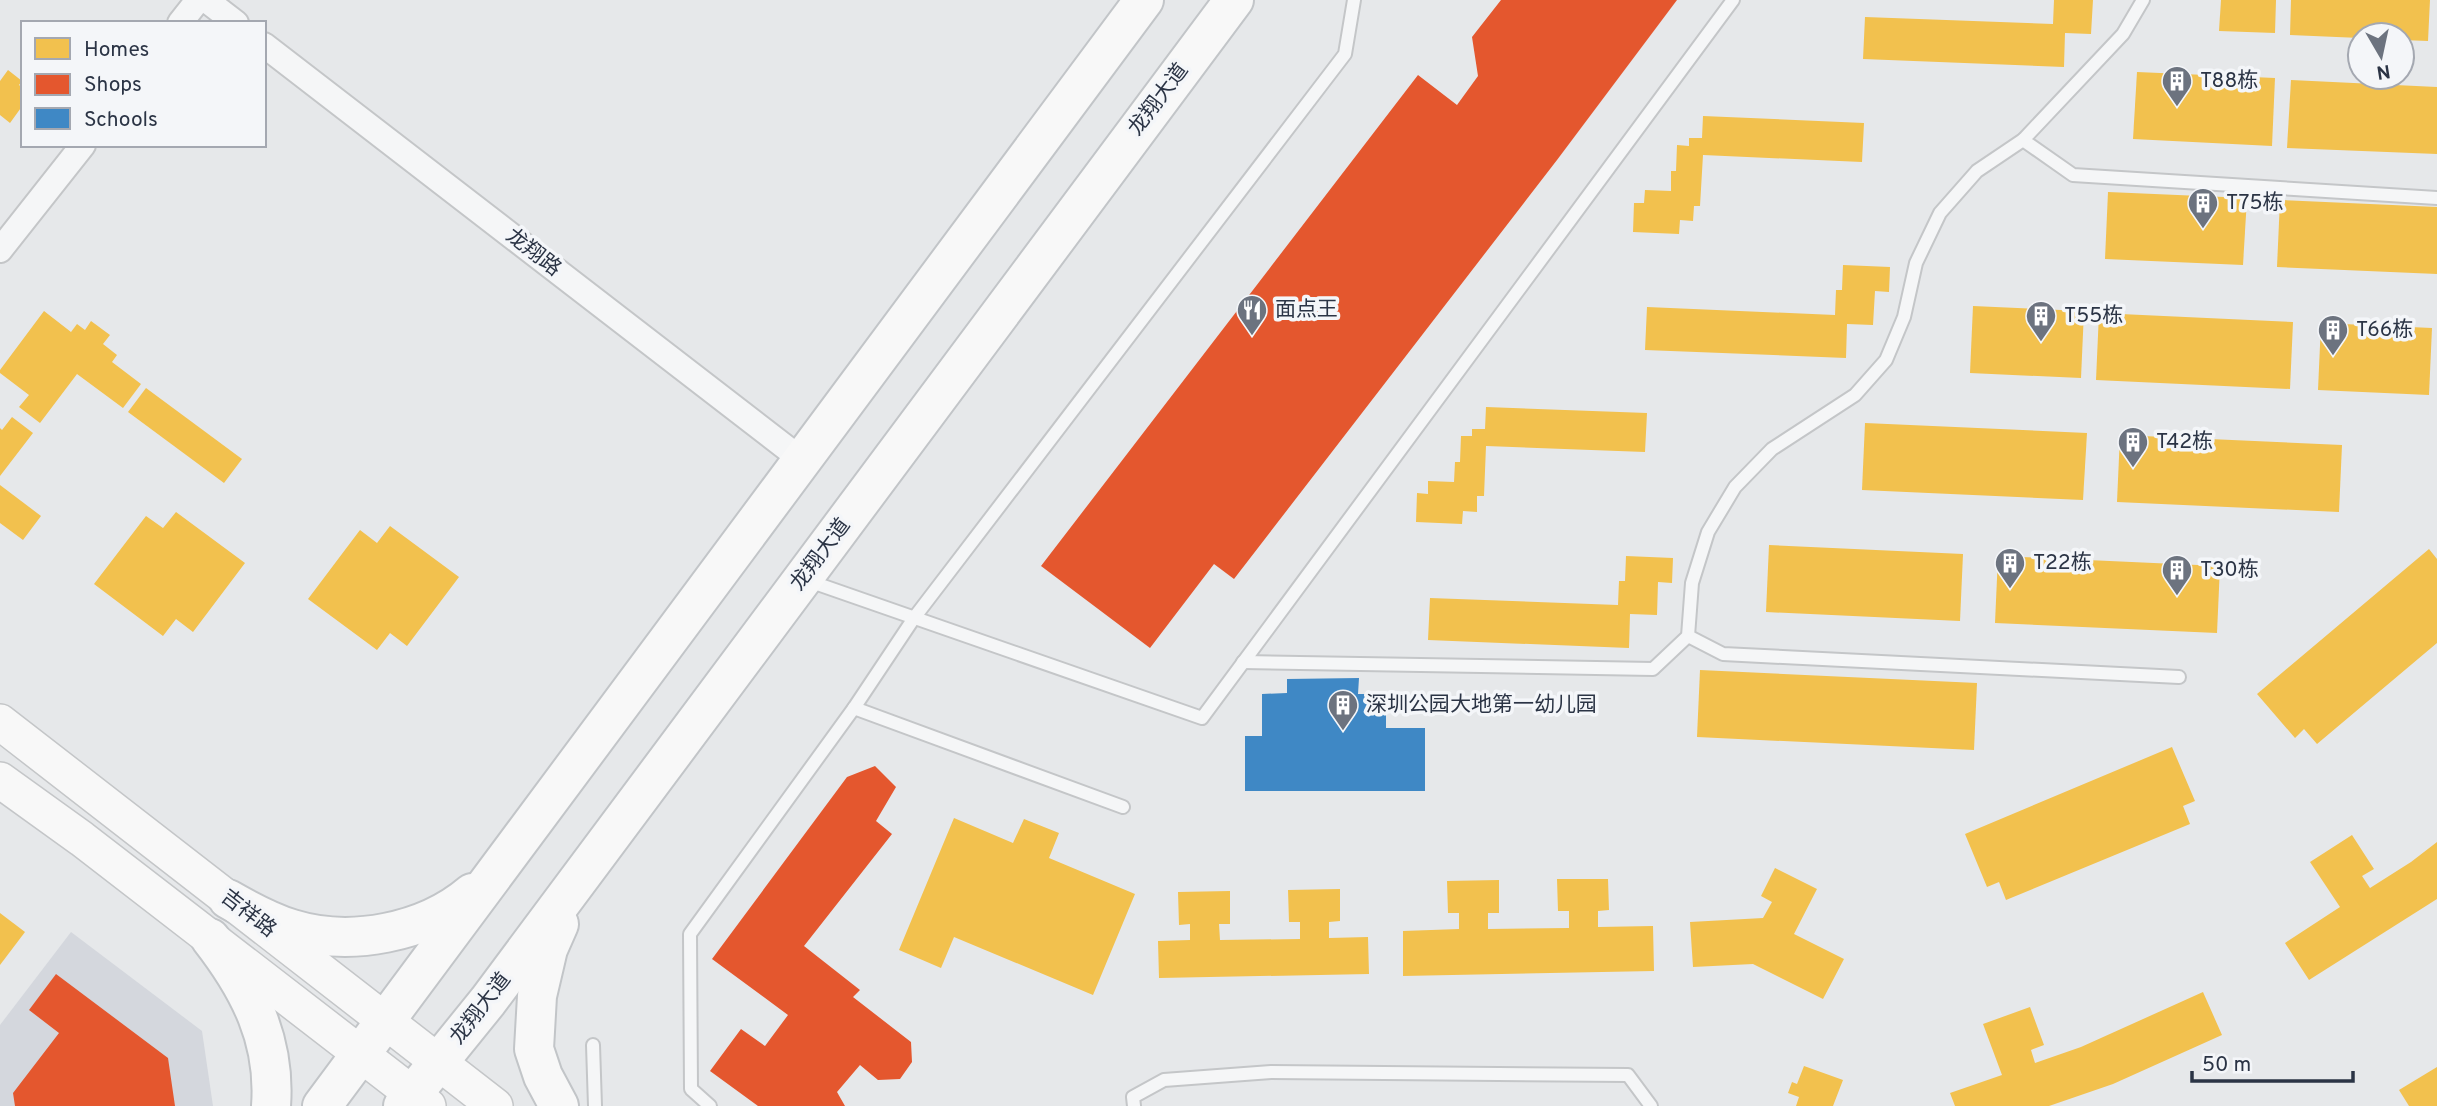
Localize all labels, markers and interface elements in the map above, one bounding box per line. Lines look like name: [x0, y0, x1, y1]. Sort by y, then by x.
legend: [21, 21, 266, 147]
north arrow: [2346, 21, 2416, 91]
text: Homes: [84, 37, 149, 64]
street label: 龙翔大道: [1123, 58, 1195, 142]
text: N: [2375, 58, 2392, 84]
building icon: T88栋: [2160, 64, 2194, 108]
place label: T88栋: [2200, 68, 2258, 95]
text: Shops: [84, 72, 142, 99]
text: Schools: [84, 107, 158, 134]
building icon: T75栋: [2186, 186, 2220, 230]
place label: T75栋: [2226, 190, 2284, 217]
street label: 龙翔路: [500, 223, 566, 283]
restaurant icon: 面点王: [1235, 293, 1269, 337]
place label: 面点王: [1275, 297, 1338, 324]
building icon: T55栋: [2024, 299, 2058, 343]
place label: T55栋: [2064, 303, 2123, 330]
building icon: T66栋: [2316, 313, 2350, 357]
place label: T66栋: [2356, 317, 2413, 344]
building icon: T42栋: [2116, 425, 2150, 469]
place label: T42栋: [2156, 429, 2213, 456]
street label: 龙翔大道: [785, 513, 857, 597]
building icon: T22栋: [1993, 546, 2027, 590]
place label: T22栋: [2033, 550, 2092, 577]
building icon: T30栋: [2160, 553, 2194, 597]
place label: T30栋: [2200, 557, 2259, 584]
building icon: 深圳公园大地第一幼儿园: [1326, 688, 1360, 732]
place label: 深圳公园大地第一幼儿园: [1366, 692, 1597, 719]
street label: 吉祥路: [215, 884, 281, 944]
street label: 龙翔大道: [445, 968, 517, 1050]
scale bar: [2192, 1040, 2353, 1084]
text: 50 m: [2202, 1052, 2251, 1079]

